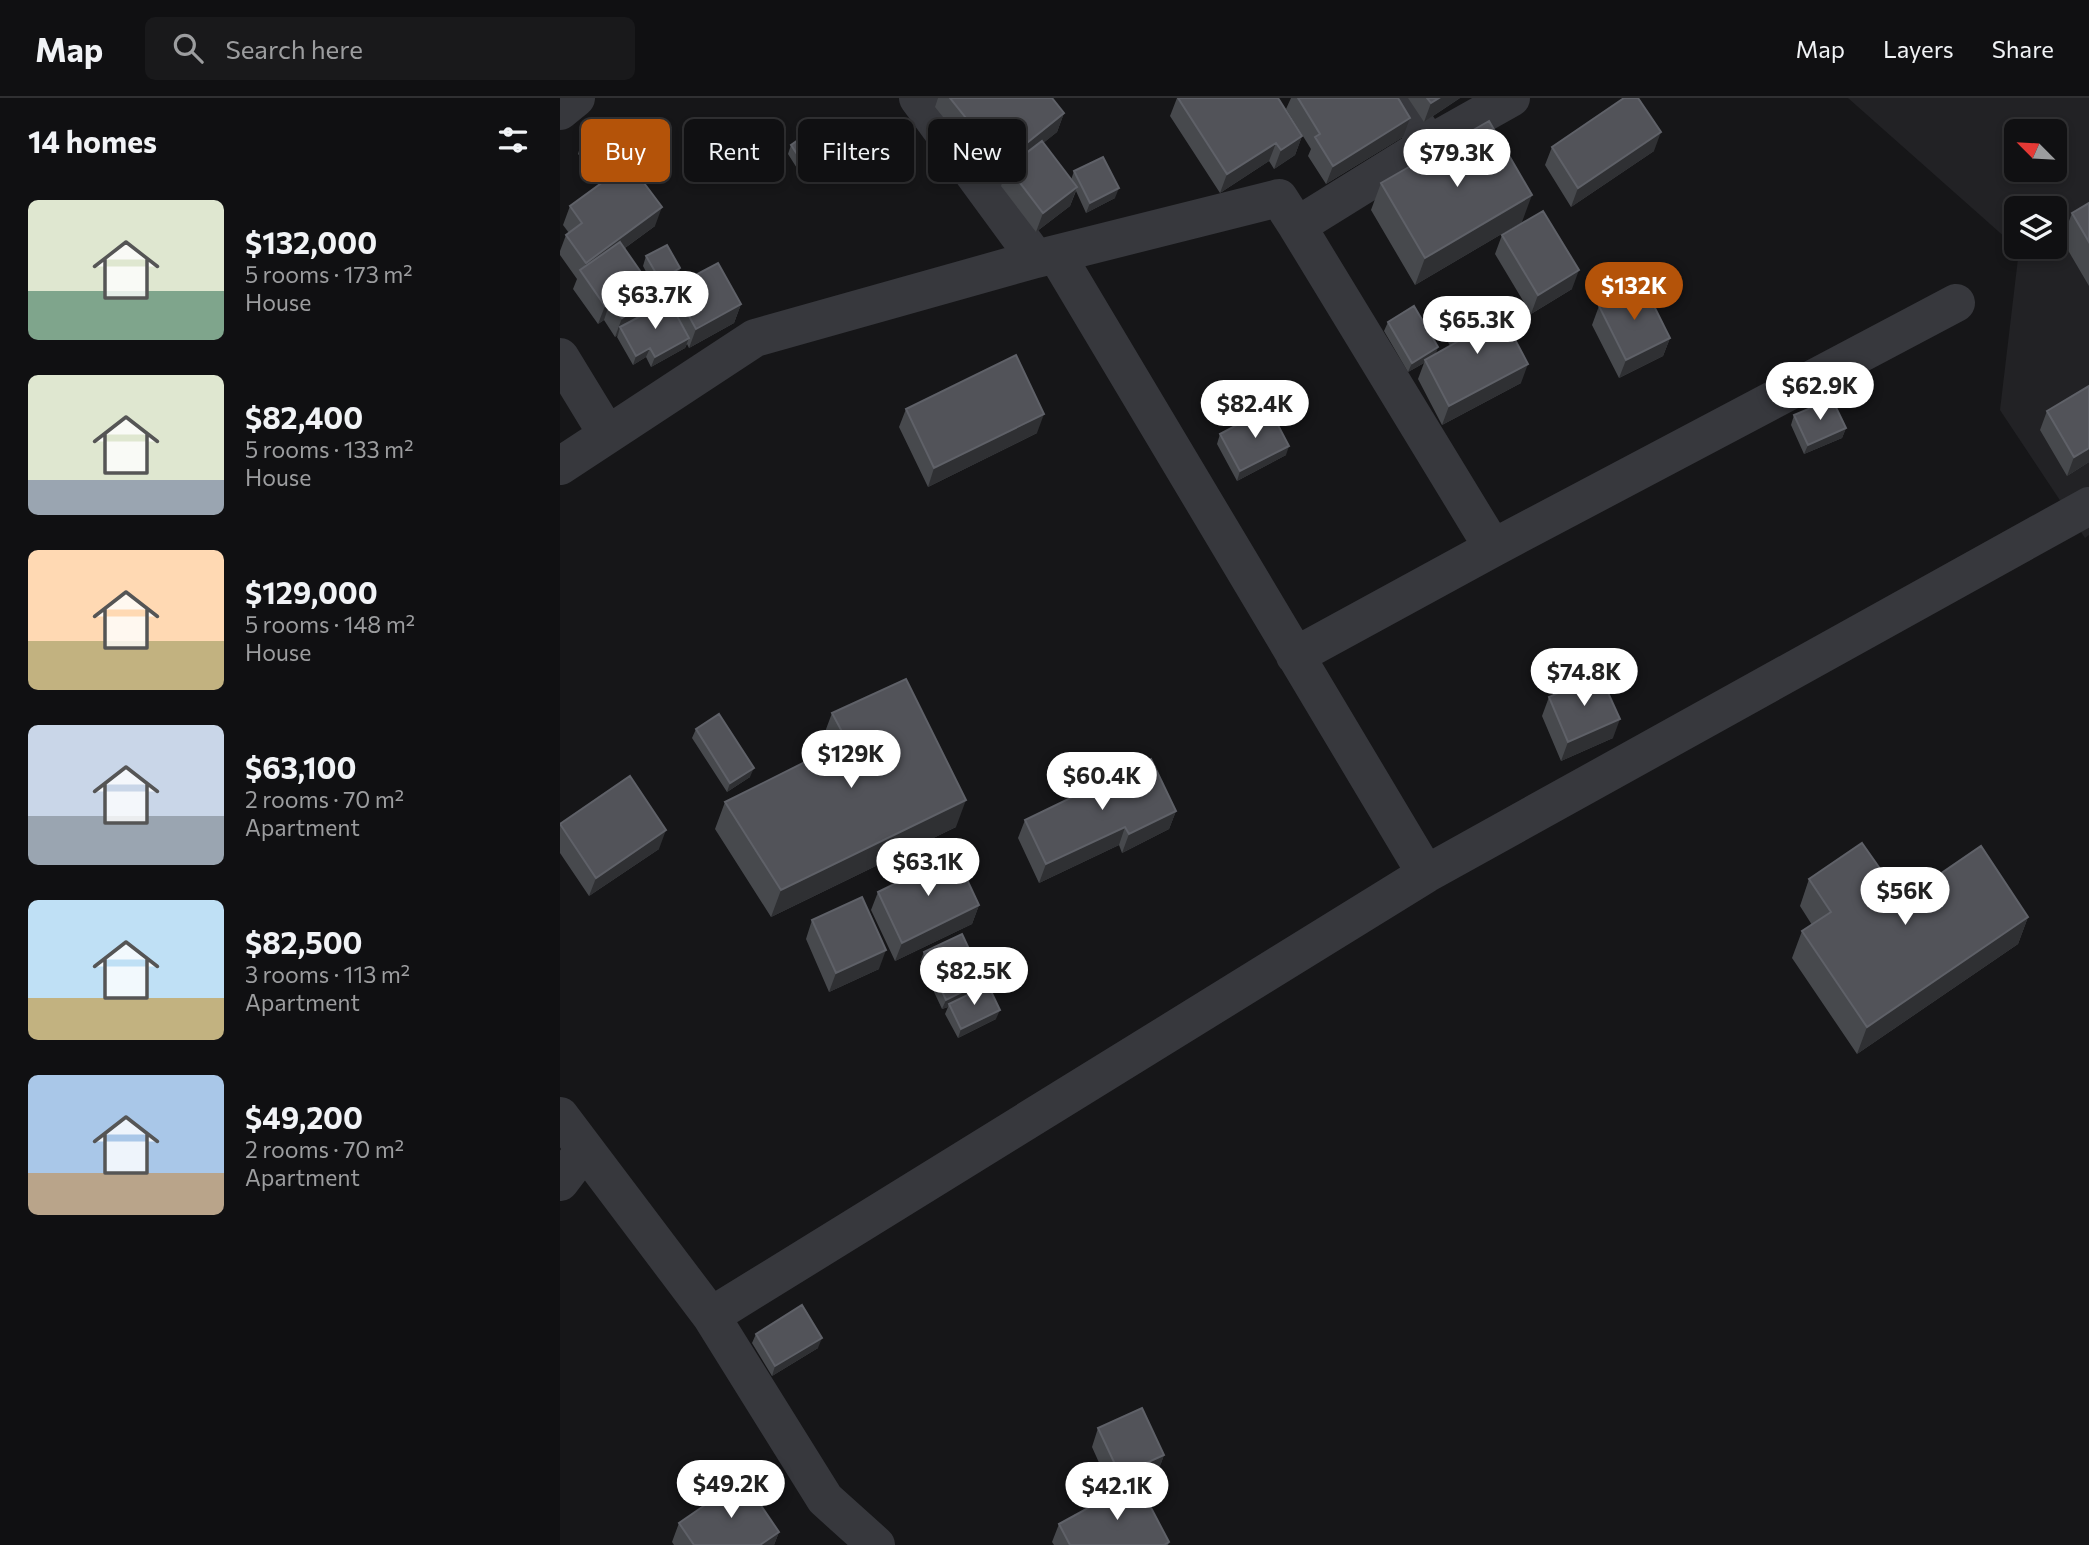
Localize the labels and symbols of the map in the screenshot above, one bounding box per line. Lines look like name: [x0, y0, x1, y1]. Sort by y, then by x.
north arrow: [2004, 119, 2067, 182]
pin: $79.3K: [1400, 130, 1514, 189]
pin: $132K: [1585, 262, 1683, 322]
pin: $63.7K: [598, 272, 712, 331]
pin: $65.3K: [1420, 296, 1534, 356]
pin: $62.9K: [1763, 362, 1877, 422]
pin: $82.4K: [1198, 380, 1312, 440]
pin: $74.8K: [1527, 648, 1641, 708]
pin: $129K: [802, 730, 900, 790]
pin: $60.4K: [1045, 752, 1159, 812]
pin: $63.1K: [871, 838, 985, 898]
pin: $56K: [1864, 868, 1946, 927]
pin: $82.5K: [917, 948, 1031, 1007]
pin: $49.2K: [674, 1460, 788, 1520]
pin: $42.1K: [1060, 1462, 1174, 1522]

